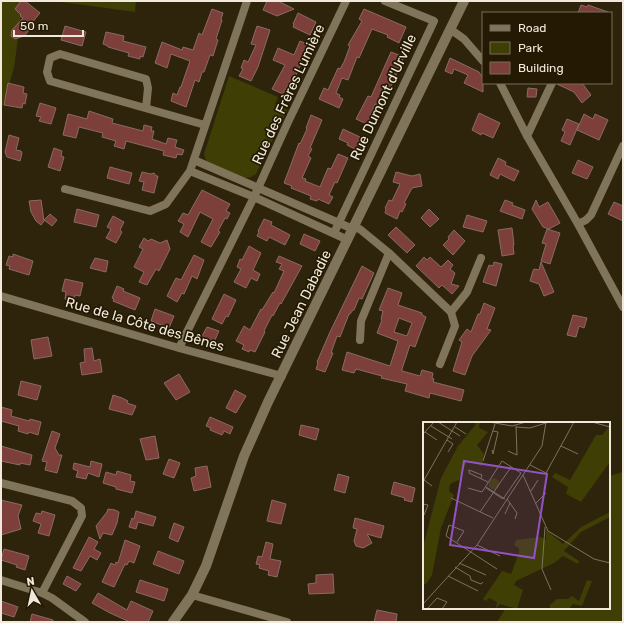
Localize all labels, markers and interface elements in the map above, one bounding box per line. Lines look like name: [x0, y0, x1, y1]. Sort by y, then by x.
scale bar: [14, 12, 83, 38]
legend: [482, 12, 612, 84]
text: 50 m: [20, 19, 48, 33]
street label: Rue des Frères Lumière: [248, 21, 329, 167]
text: Road: [518, 21, 546, 35]
street label: Rue Dumont d'Urville: [347, 31, 420, 163]
text: Park: [518, 41, 544, 55]
text: Building: [518, 61, 564, 75]
street label: Rue Jean Dabadie: [268, 247, 335, 361]
street label: Rue de la Côte des Bênes: [63, 294, 226, 355]
inset map: [423, 422, 610, 609]
north arrow: [12, 571, 52, 611]
text: N: [26, 575, 36, 589]

